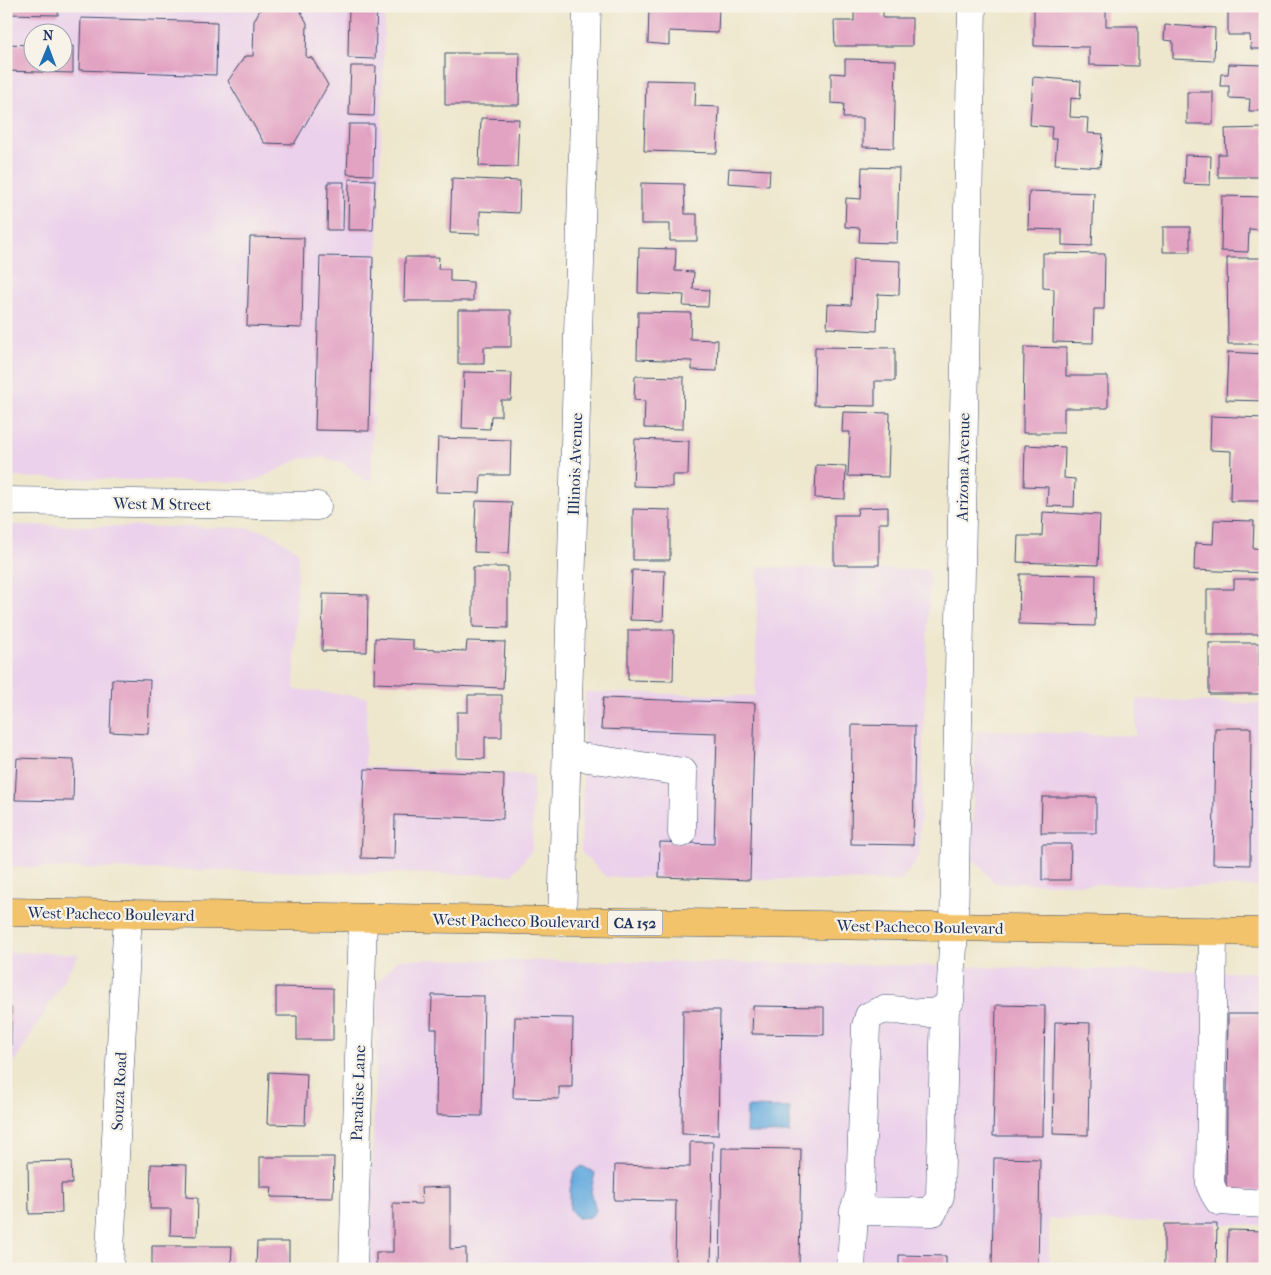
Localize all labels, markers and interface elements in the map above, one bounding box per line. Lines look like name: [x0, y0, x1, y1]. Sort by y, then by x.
north arrow: [22, 22, 72, 72]
text: N: [43, 27, 54, 44]
street label: Illinois Avenue: [564, 412, 586, 516]
street label: Arizona Avenue: [953, 412, 973, 523]
street label: West M Street: [112, 494, 211, 514]
street label: West Pacheco Boulevard: [26, 903, 195, 925]
street label: West Pacheco Boulevard: [431, 910, 600, 932]
road number: CA 152: [608, 910, 662, 936]
street label: West Pacheco Boulevard: [835, 916, 1004, 938]
street label: Paradise Lane: [347, 1045, 369, 1141]
street label: Souza Road: [107, 1051, 131, 1131]

